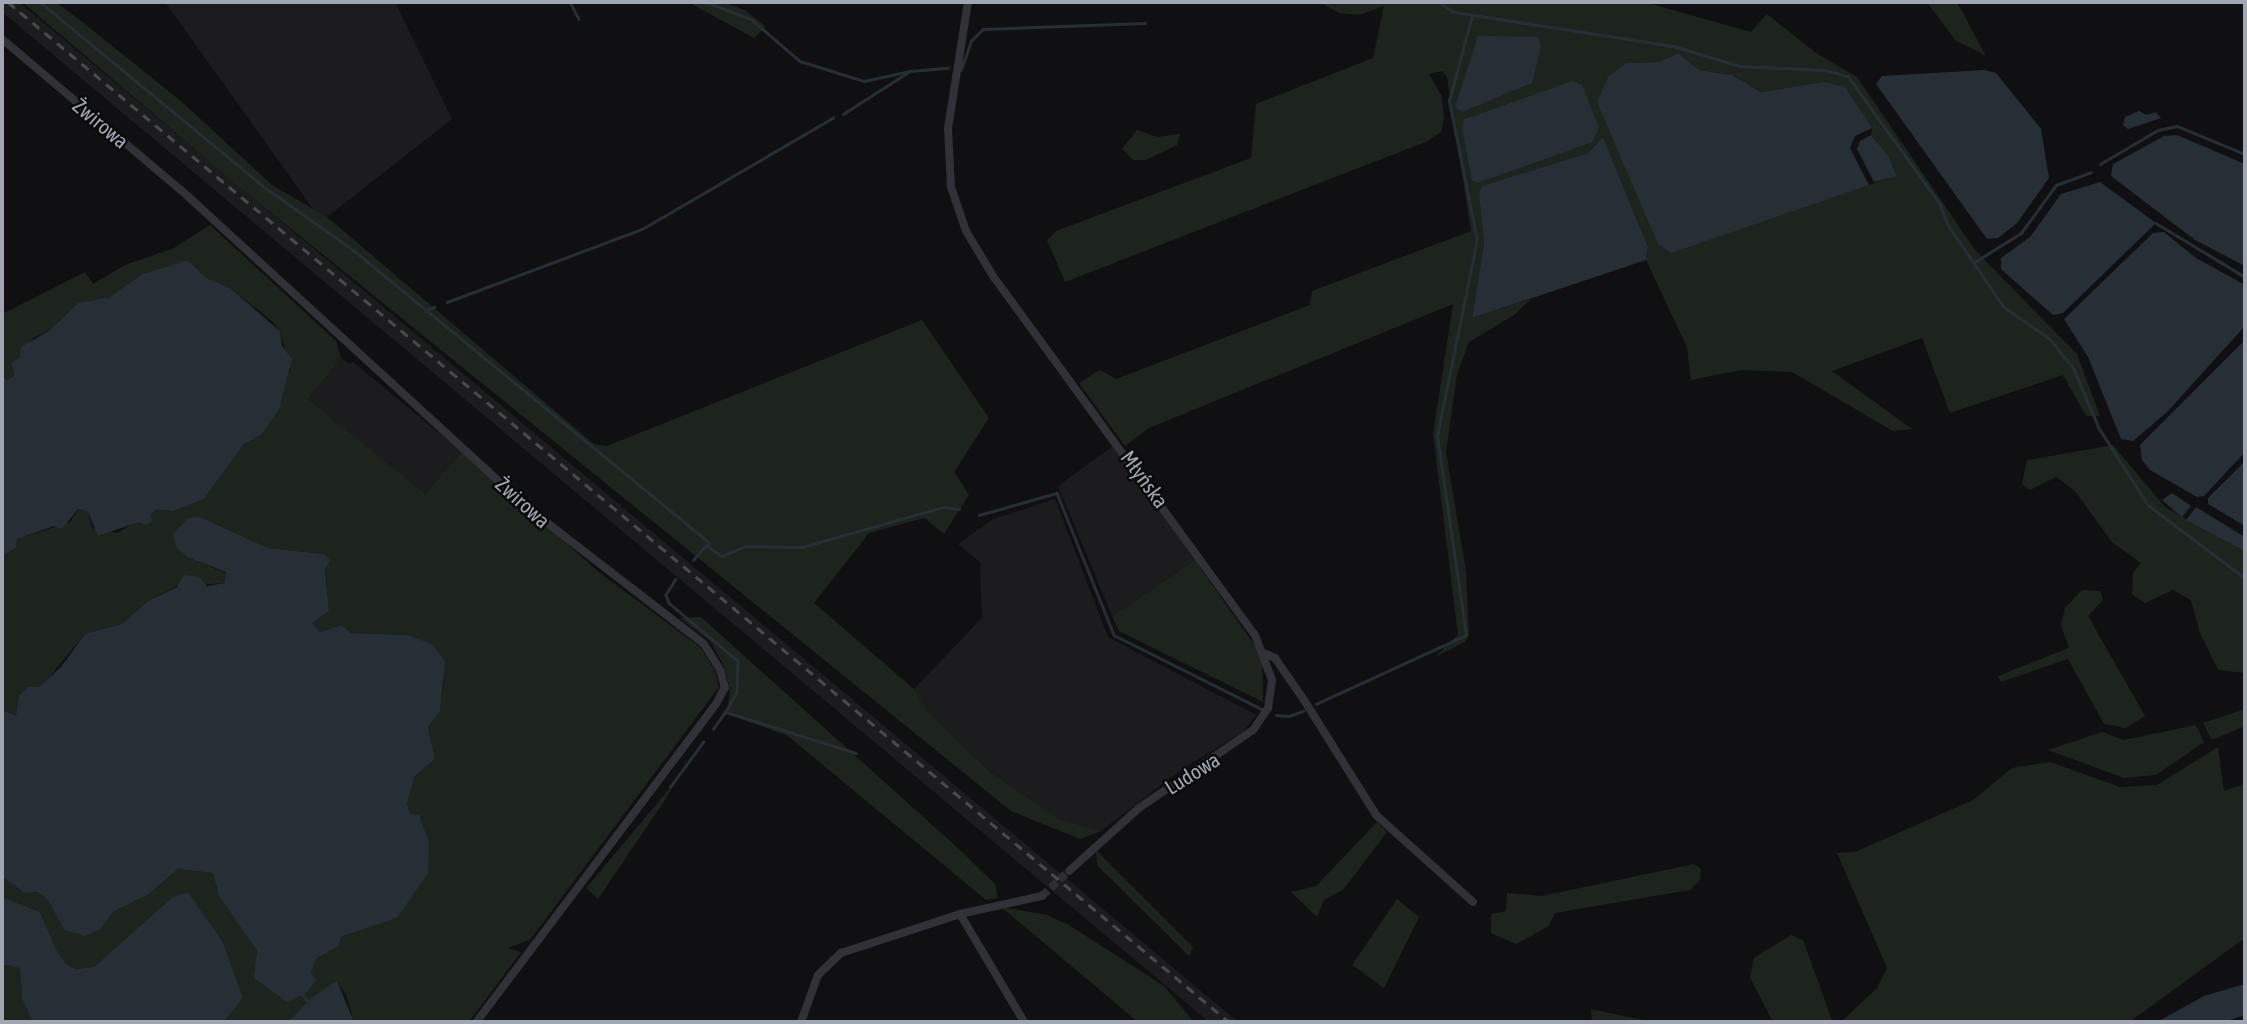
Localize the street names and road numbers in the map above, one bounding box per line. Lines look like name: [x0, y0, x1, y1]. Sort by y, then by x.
street label: Żwirowa: [68, 93, 134, 153]
street label: Młyńska: [1116, 445, 1174, 513]
street label: Żwirowa: [491, 471, 555, 533]
street label: Ludowa: [1160, 746, 1224, 800]

